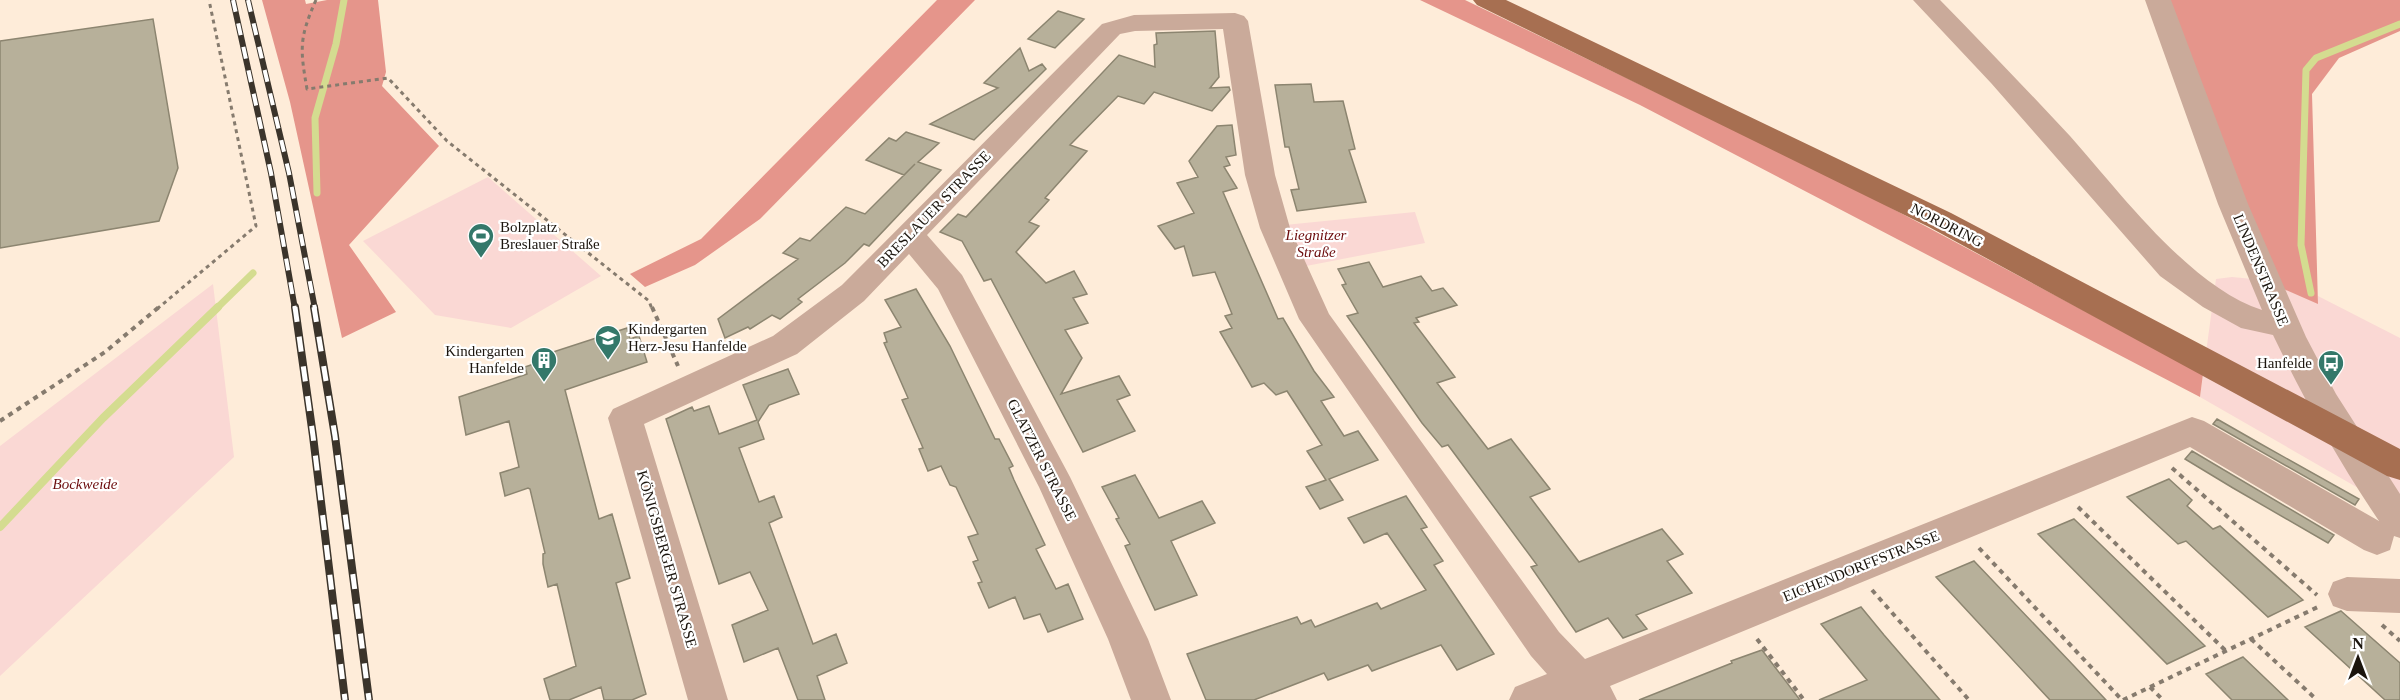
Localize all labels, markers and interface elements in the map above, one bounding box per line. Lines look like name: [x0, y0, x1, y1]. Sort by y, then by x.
street label: BRESLAUER STRASSE: [874, 148, 994, 270]
street label: NORDRING: [1908, 200, 1986, 250]
street label: LINDENSTRASSE: [2230, 212, 2292, 328]
place label: Bolzplatz Breslauer Straße: [500, 219, 600, 252]
sports icon: Bolzplatz Breslauer Straße: [466, 221, 496, 259]
park label: Liegnitzer Straße: [1285, 227, 1347, 260]
place label: Kindergarten Herz-Jesu Hanfelde: [628, 321, 747, 354]
school or university icon: Kindergarten Herz-Jesu Hanfelde: [593, 323, 623, 361]
place label: Kindergarten Hanfelde: [445, 343, 524, 376]
building icon: Kindergarten Hanfelde: [529, 345, 559, 383]
bus stop icon: Hanfelde: [2316, 348, 2346, 386]
place label: Hanfelde: [2257, 355, 2312, 371]
street label: GLATZER STRASSE: [1004, 396, 1080, 524]
street label: KÖNIGSBERGER STRASSE: [634, 468, 700, 650]
park label: Bockweide: [53, 476, 118, 492]
street label: EICHENDORFFSTRASSE: [1780, 527, 1942, 605]
north arrow: [2328, 628, 2388, 688]
text: N: [2352, 635, 2364, 652]

